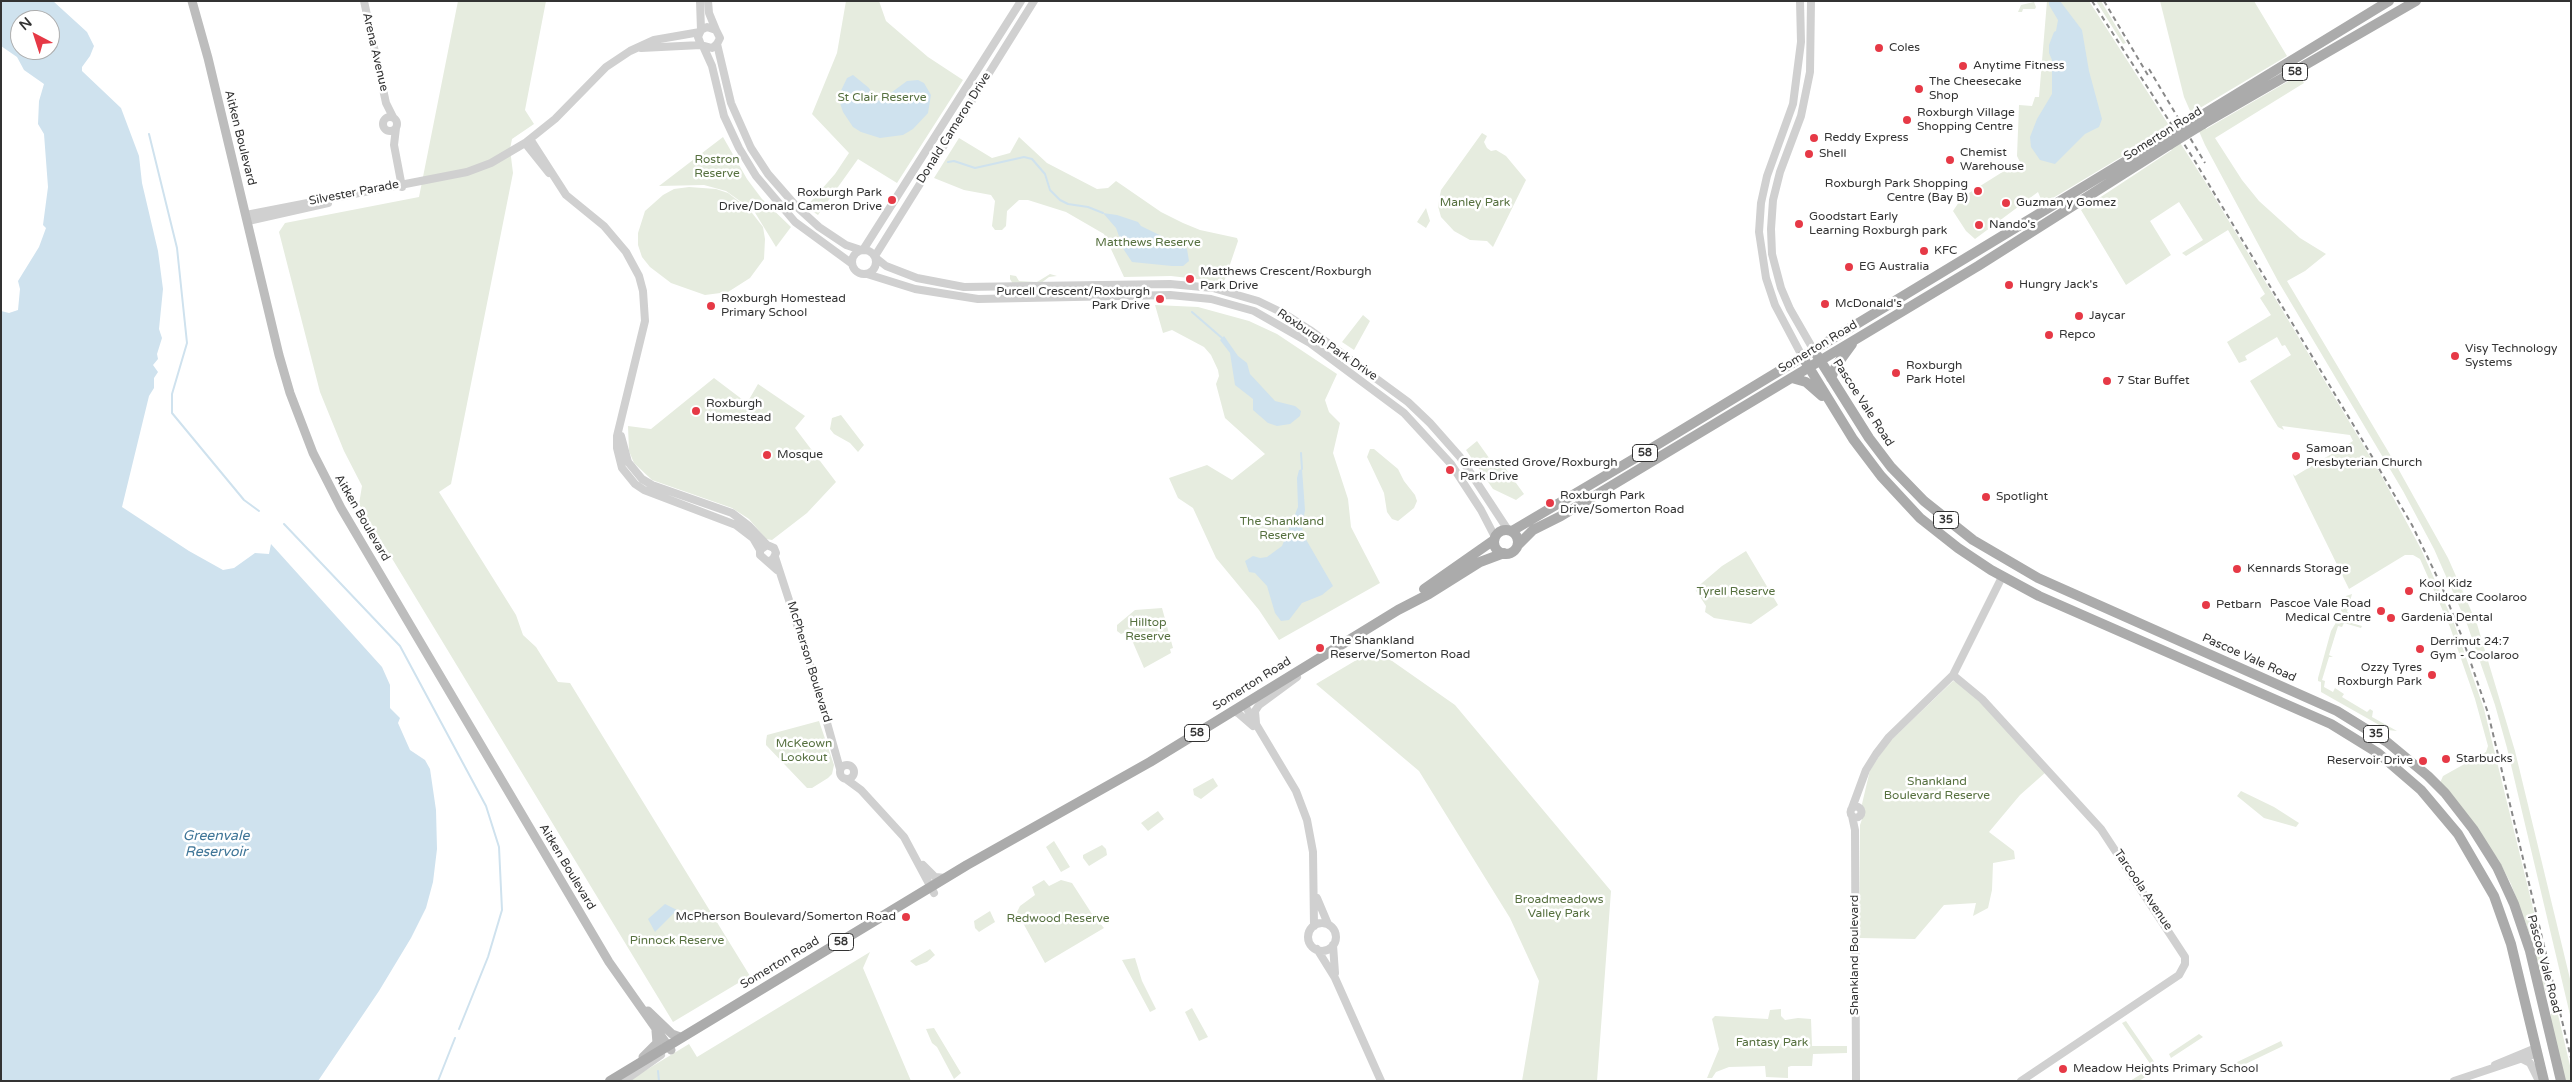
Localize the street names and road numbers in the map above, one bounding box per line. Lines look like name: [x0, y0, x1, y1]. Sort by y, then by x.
street label: Arena Avenue: [359, 11, 391, 93]
road number: 58: [2282, 64, 2308, 80]
street label: Donald Cameron Drive: [914, 70, 994, 186]
street label: Aitken Boulevard: [221, 89, 259, 187]
street label: Somerton Road: [2121, 104, 2205, 164]
street label: Silvester Parade: [308, 177, 400, 209]
street label: Roxburgh Park Drive: [1274, 306, 1380, 384]
street label: Somerton Road: [1776, 318, 1860, 376]
street label: Pascoe Vale Road: [1829, 357, 1897, 449]
road number: 58: [1632, 444, 1658, 462]
street label: Aitken Boulevard: [331, 472, 393, 564]
road number: 35: [1934, 512, 1958, 528]
street label: McPherson Boulevard: [784, 600, 834, 724]
street label: Pascoe Vale Road: [2200, 631, 2298, 685]
street label: Somerton Road: [1210, 654, 1294, 714]
road number: 58: [1184, 724, 1210, 741]
road number: 35: [2364, 726, 2388, 742]
street label: Aitken Boulevard: [536, 821, 598, 913]
street label: Tarcoola Avenue: [2111, 847, 2175, 933]
street label: Shankland Boulevard: [1848, 895, 1862, 1015]
street label: Pascoe Vale Road: [2524, 913, 2564, 1015]
street label: Somerton Road: [738, 934, 822, 992]
road number: 58: [828, 934, 854, 950]

